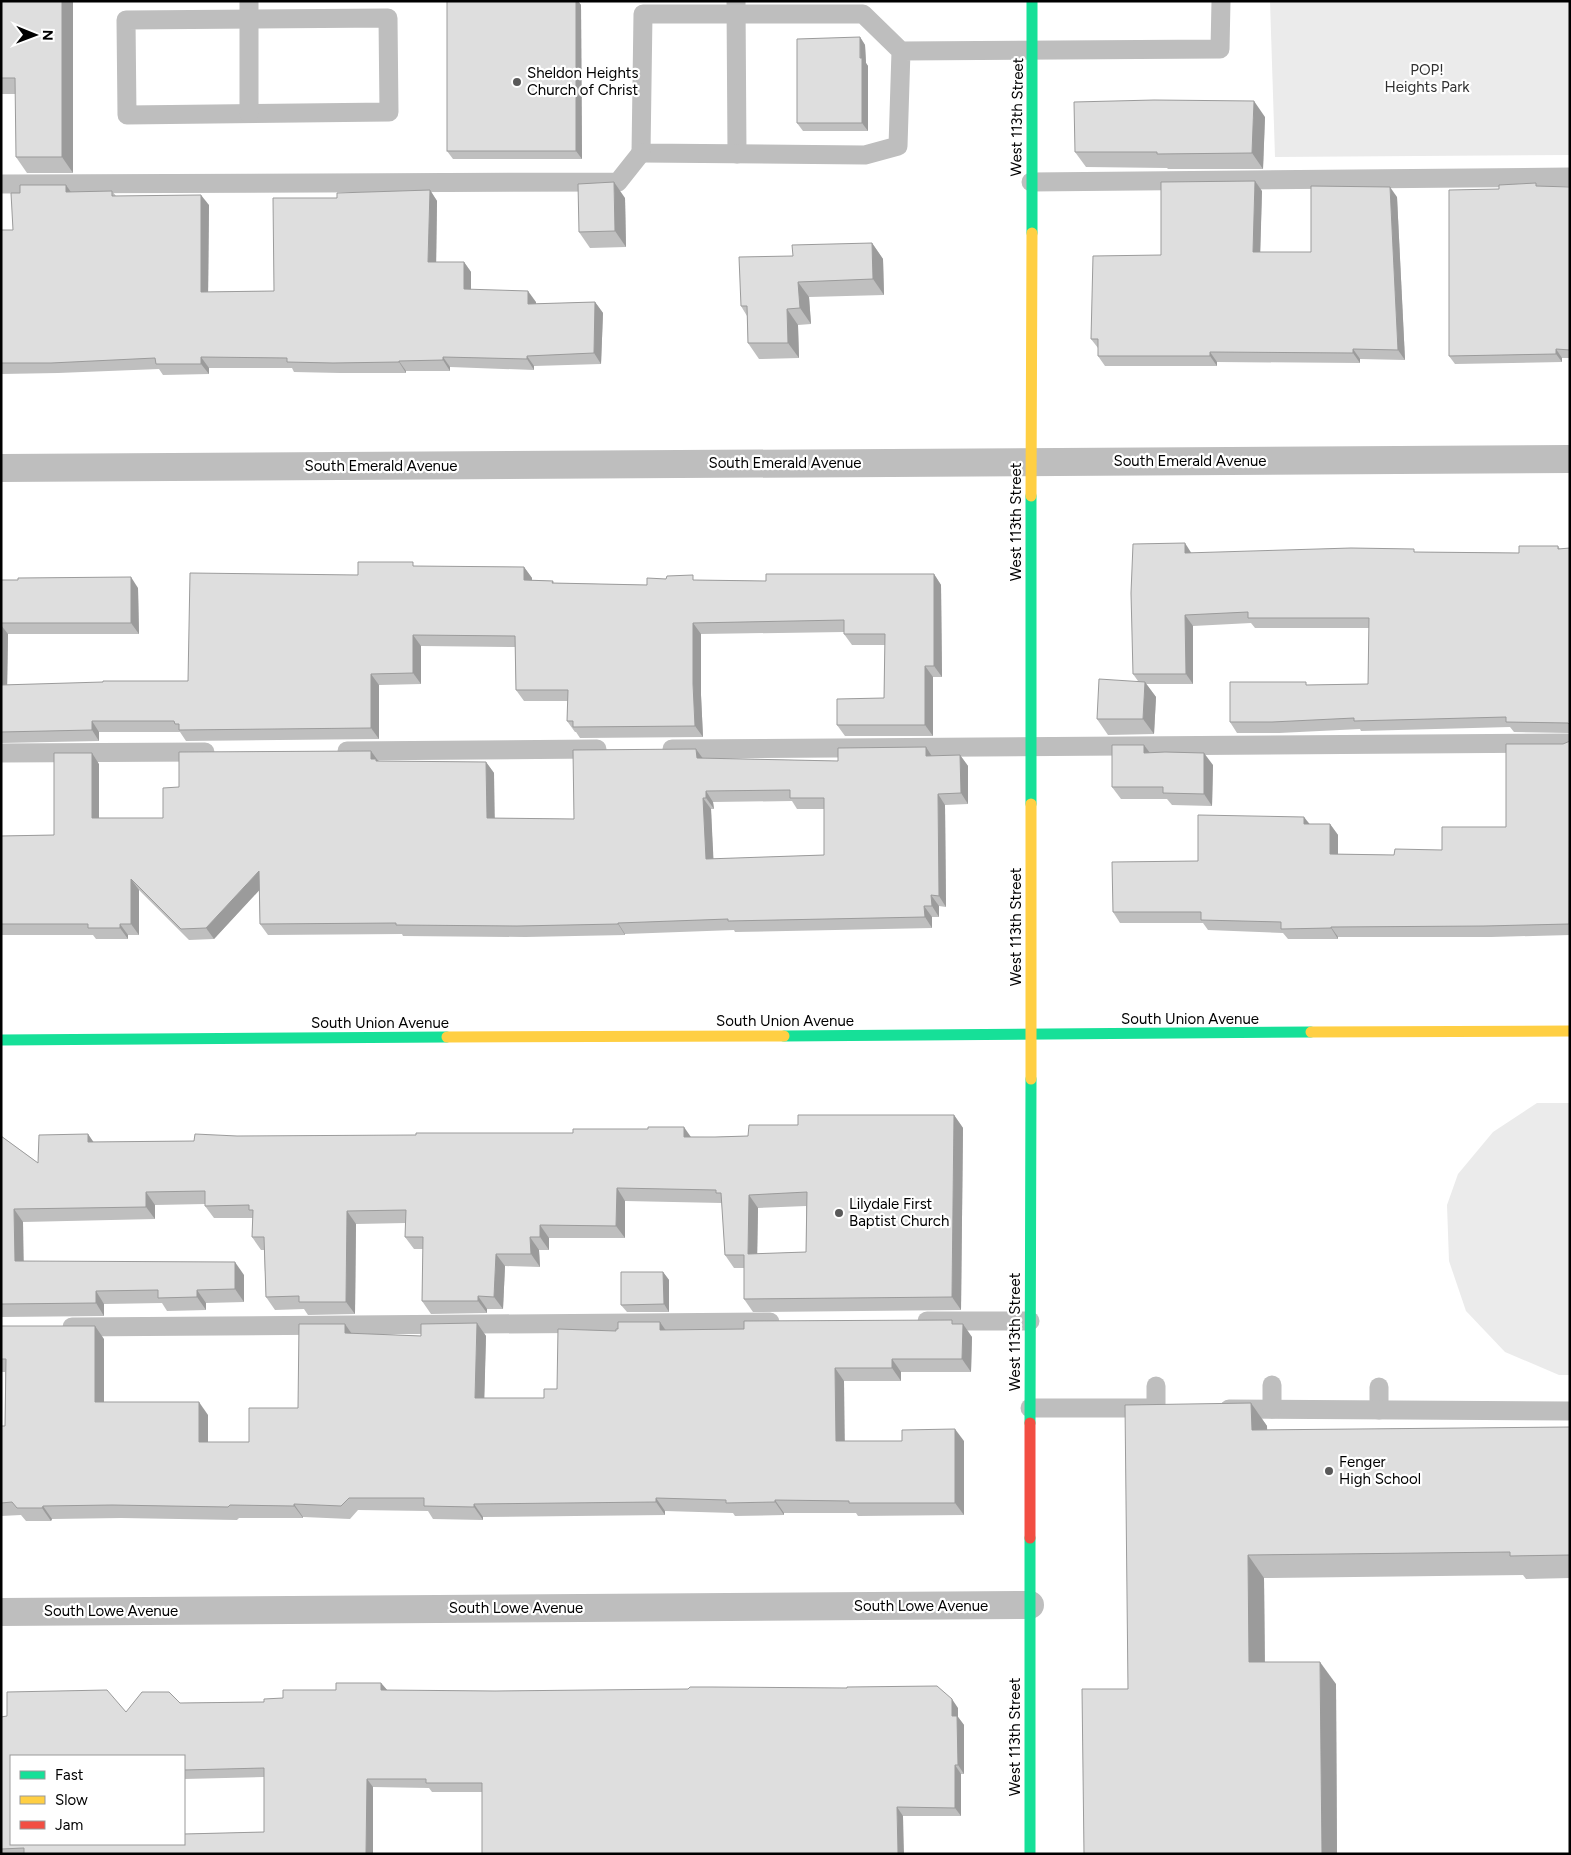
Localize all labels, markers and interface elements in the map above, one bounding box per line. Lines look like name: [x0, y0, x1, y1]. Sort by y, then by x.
north arrow: [10, 10, 60, 60]
text: N: [39, 30, 56, 41]
street label: West 113th Street: [1007, 57, 1027, 176]
park label: POP! Heights Park: [1384, 61, 1470, 96]
place label: Sheldon Heights Church of Christ: [527, 64, 638, 99]
marker: Sheldon Heights Church of Christ: [511, 76, 523, 88]
street label: South Emerald Avenue: [1113, 452, 1267, 470]
street label: South Emerald Avenue: [708, 454, 862, 472]
street label: South Emerald Avenue: [304, 457, 458, 475]
street label: West 113th Street: [1007, 462, 1025, 581]
street label: West 113th Street: [1007, 867, 1025, 986]
street label: South Union Avenue: [1121, 1010, 1259, 1028]
street label: South Union Avenue: [716, 1012, 854, 1030]
street label: South Union Avenue: [311, 1014, 449, 1032]
place label: Lilydale First Baptist Church: [849, 1195, 949, 1230]
marker: Lilydale First Baptist Church: [833, 1207, 845, 1219]
street label: West 113th Street: [1006, 1272, 1024, 1391]
place label: Fenger High School: [1339, 1453, 1421, 1488]
marker: Fenger High School: [1323, 1465, 1335, 1477]
street label: South Lowe Avenue: [854, 1597, 988, 1615]
street label: South Lowe Avenue: [449, 1599, 583, 1617]
street label: South Lowe Avenue: [44, 1602, 178, 1620]
street label: West 113th Street: [1006, 1677, 1024, 1796]
legend: [10, 1755, 185, 1845]
text: Fast: [55, 1766, 84, 1784]
text: Slow: [55, 1791, 88, 1809]
text: Jam: [55, 1816, 83, 1834]

